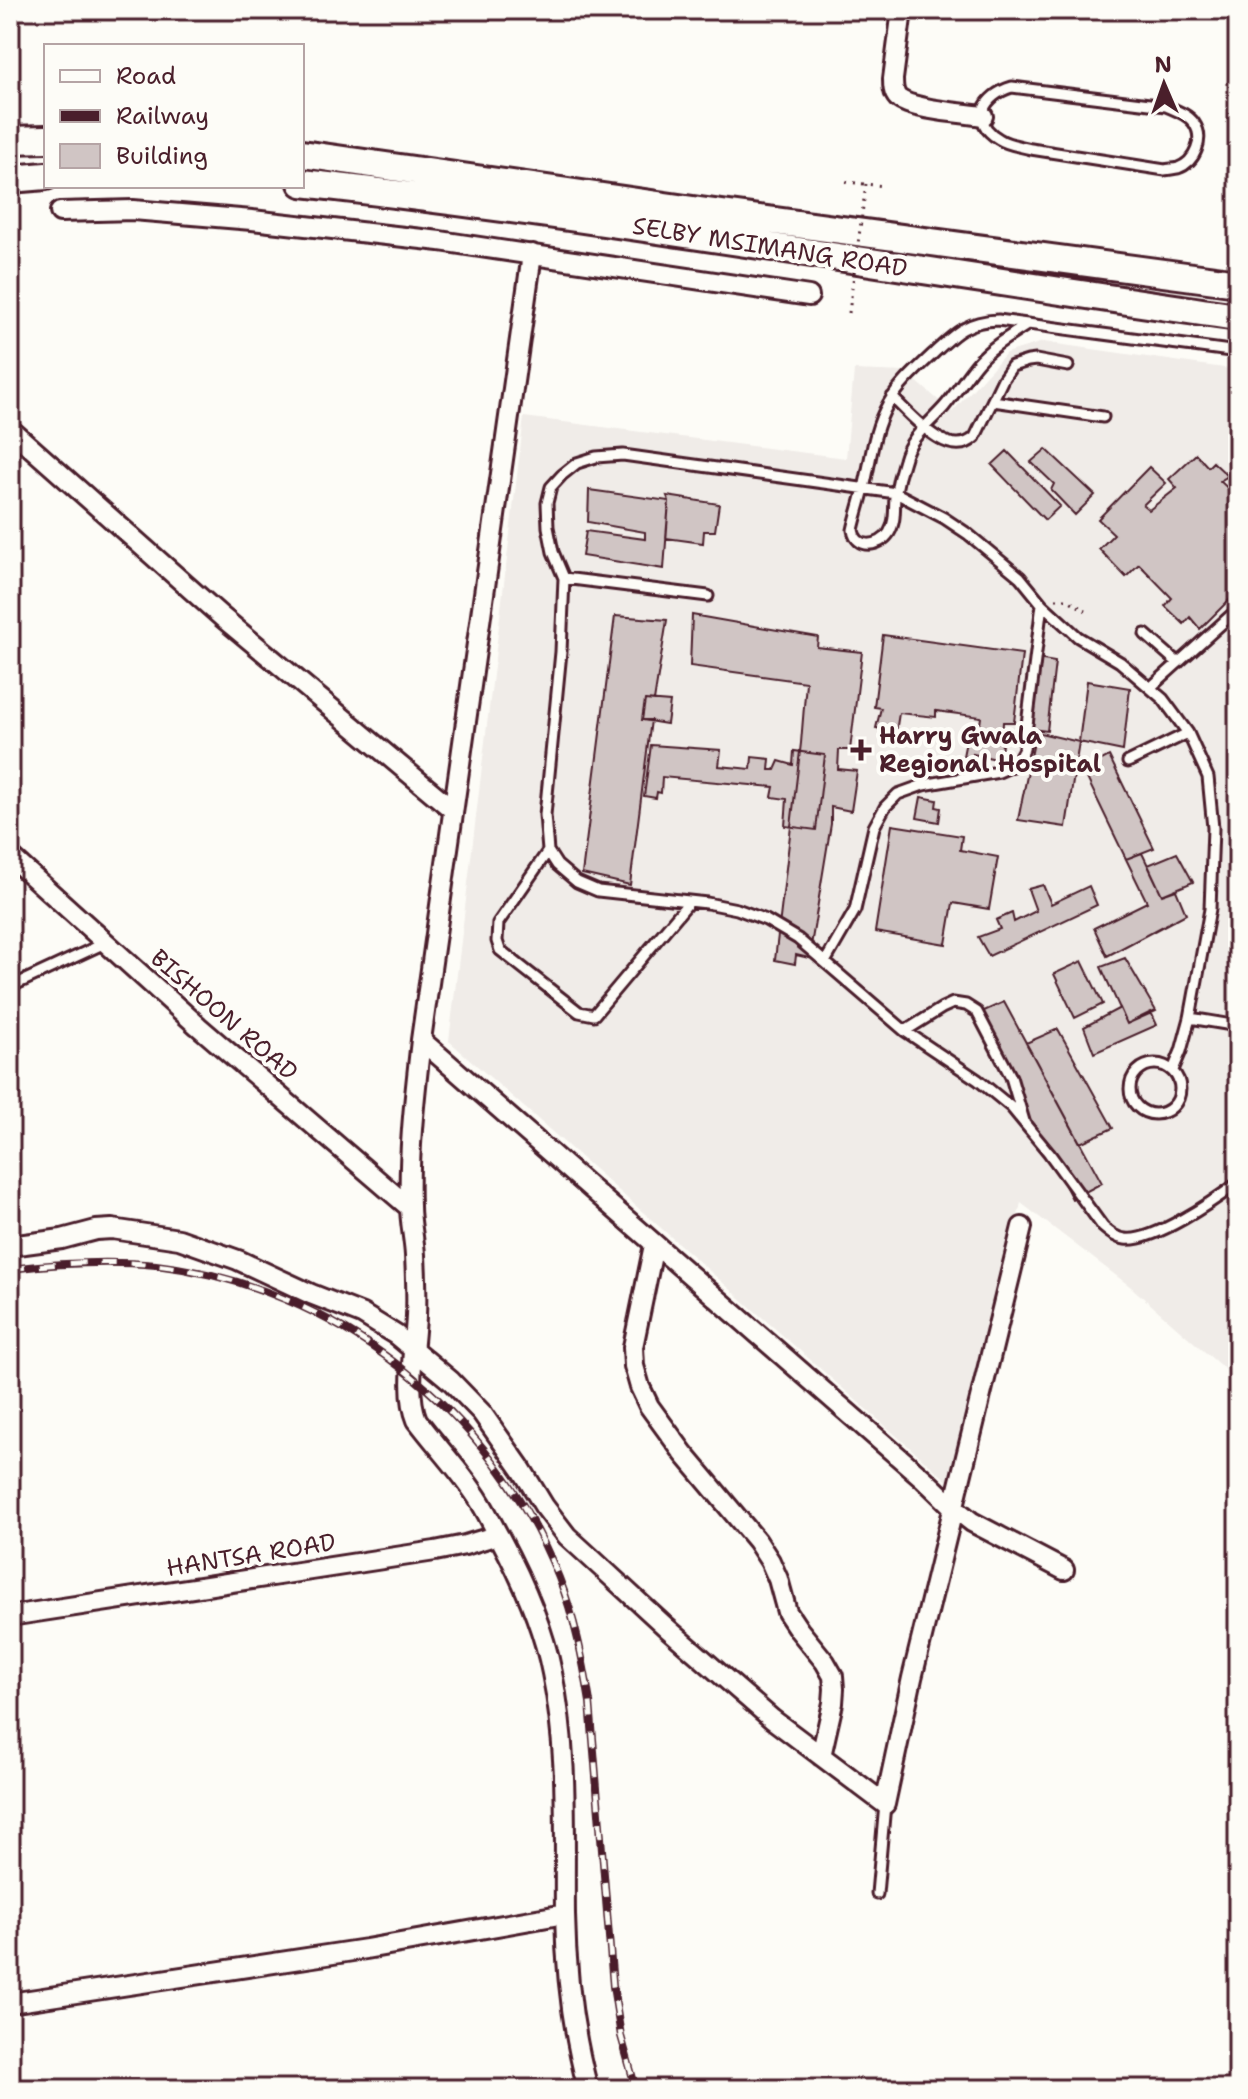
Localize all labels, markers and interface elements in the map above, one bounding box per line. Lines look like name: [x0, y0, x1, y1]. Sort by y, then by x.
legend: [44, 44, 304, 188]
north arrow: [1124, 44, 1204, 124]
text: N: [1154, 50, 1173, 79]
text: Road: [116, 60, 176, 92]
text: Railway: [116, 100, 209, 132]
text: Building: [116, 140, 208, 172]
street label: SELBY MSIMANG ROAD: [630, 209, 910, 285]
place label: Harry Gwala Regional Hospital: [879, 720, 1101, 780]
marker: Harry Gwala Regional Hospital: [850, 739, 872, 761]
street label: BISHOON ROAD: [144, 942, 304, 1088]
street label: HANTSA ROAD: [164, 1526, 338, 1584]

